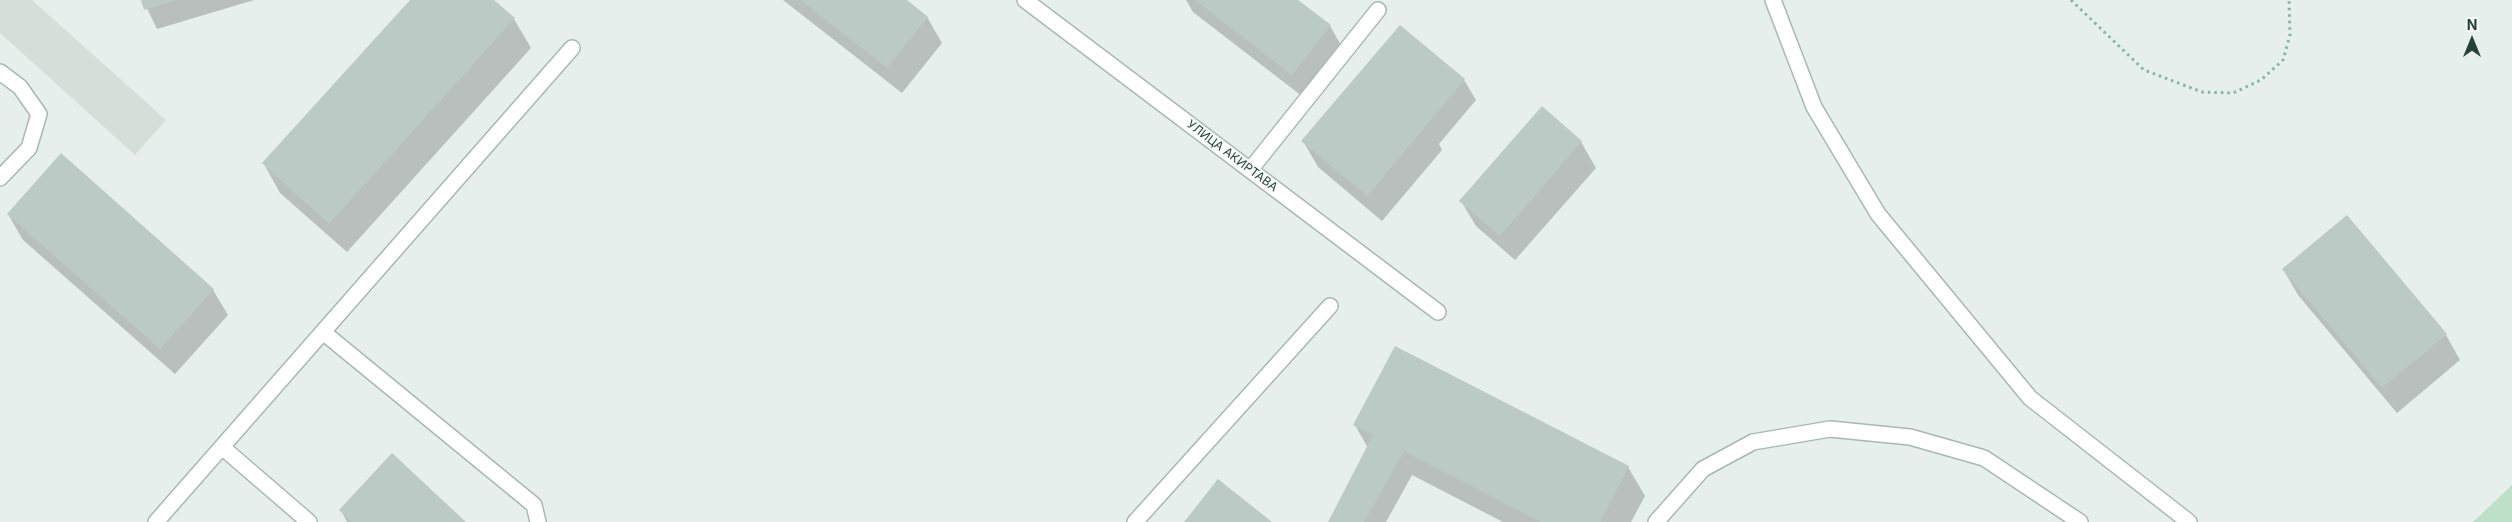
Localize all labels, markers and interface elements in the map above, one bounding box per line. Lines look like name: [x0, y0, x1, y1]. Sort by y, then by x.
north arrow: [2447, 15, 2497, 65]
text: N: [2467, 16, 2477, 33]
street label: УЛИЦА АКИРТАВА: [1184, 117, 1280, 195]

